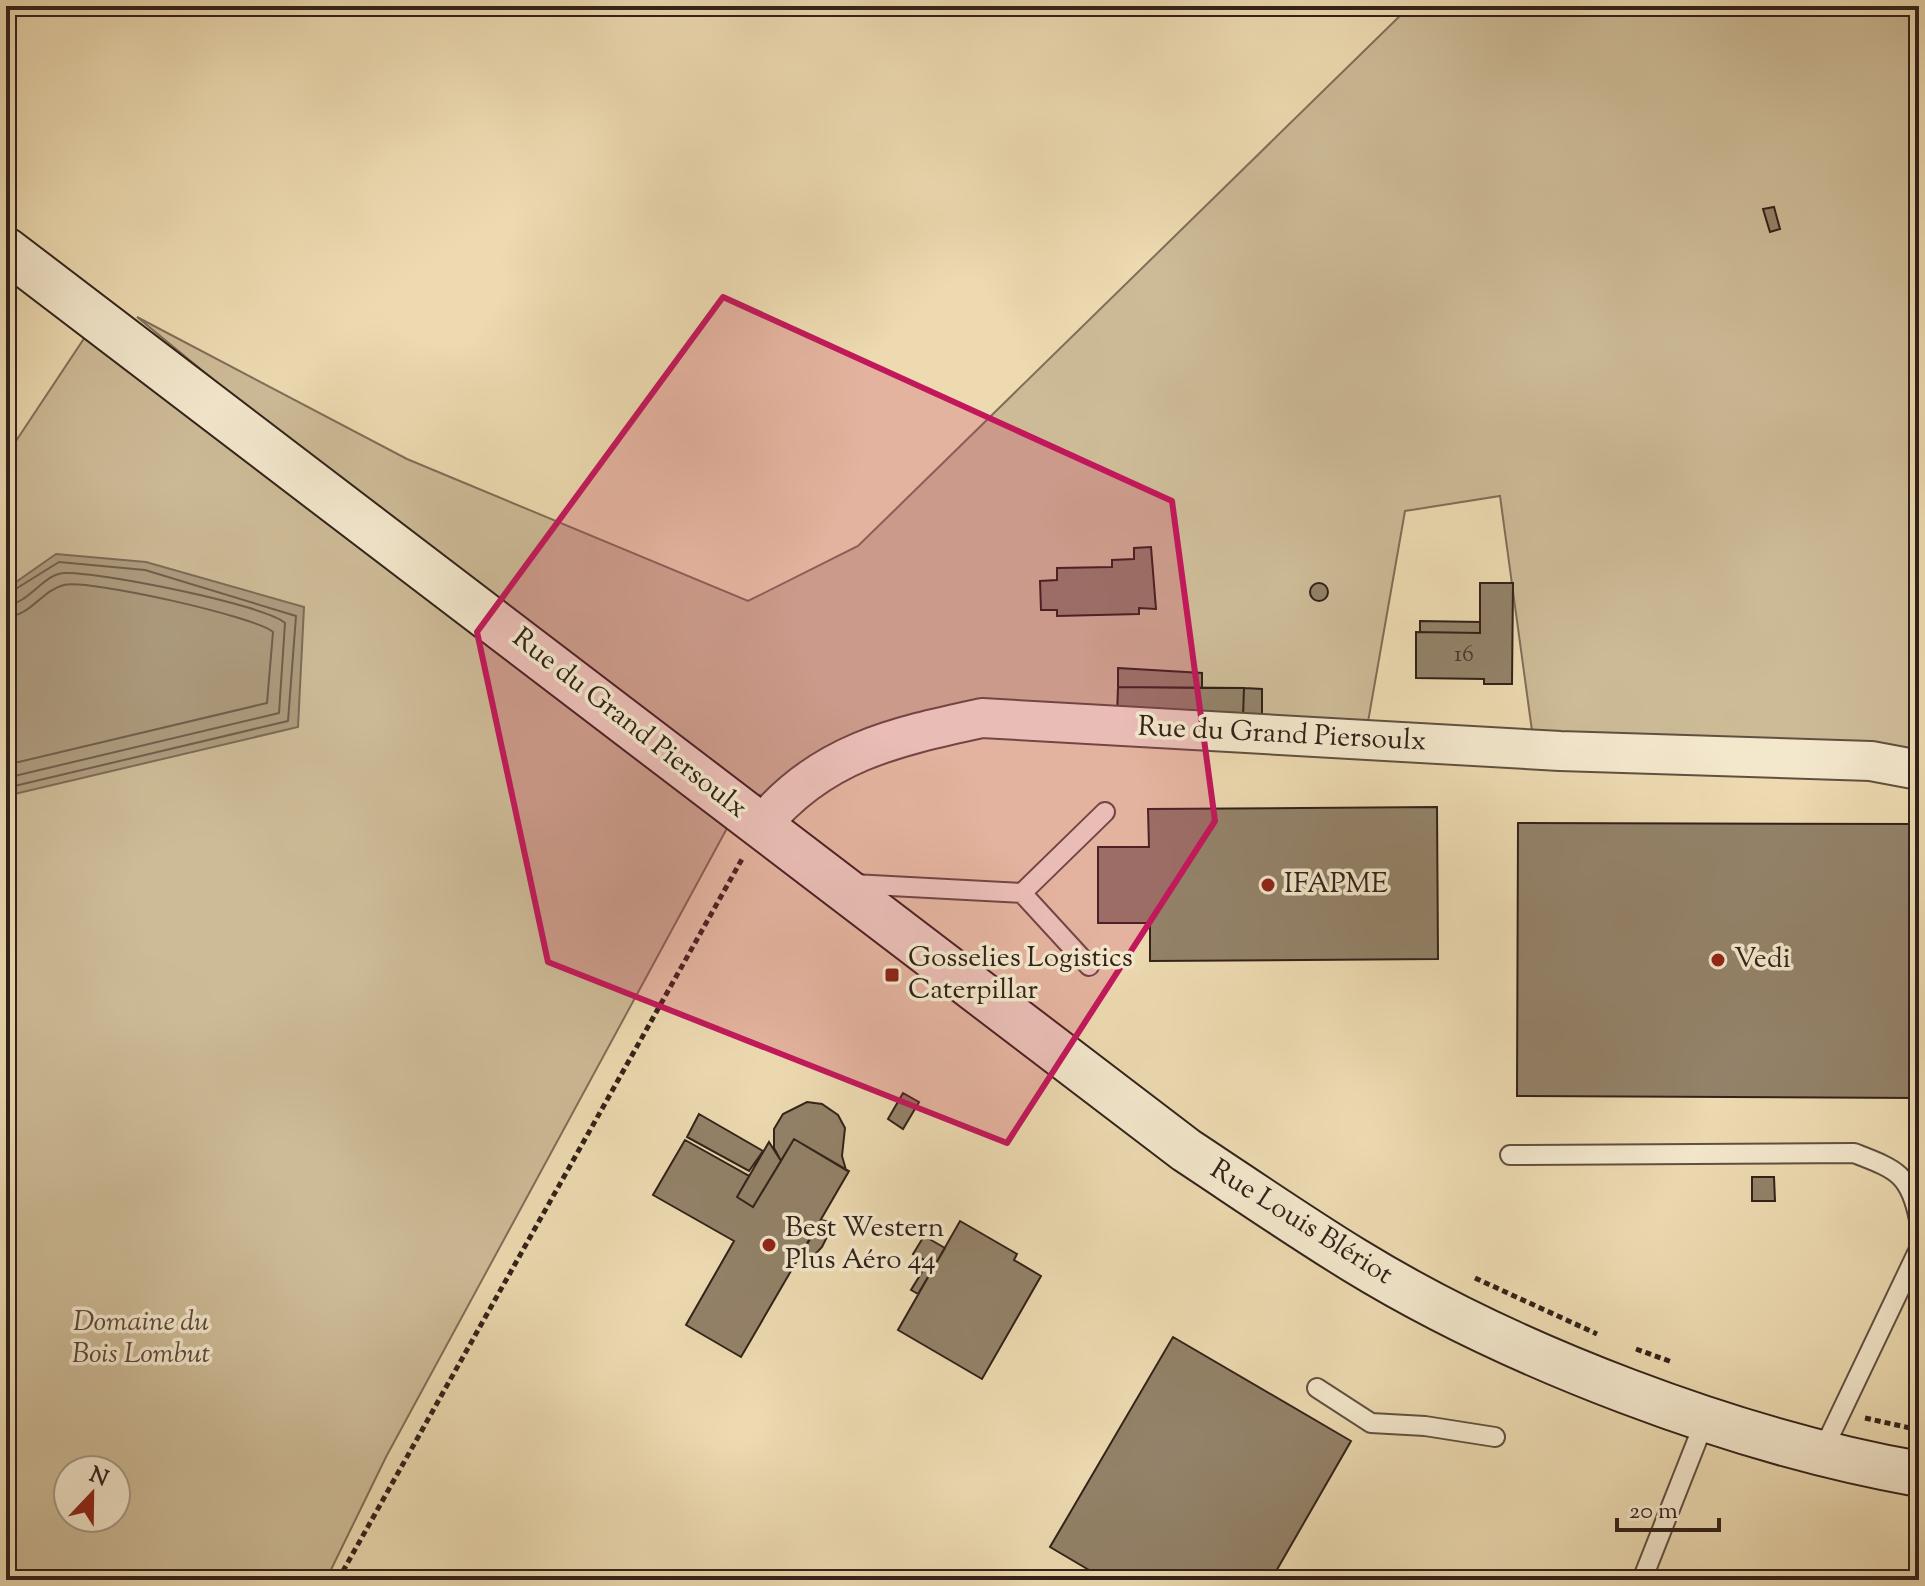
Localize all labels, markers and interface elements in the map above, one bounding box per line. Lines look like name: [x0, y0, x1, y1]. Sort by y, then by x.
street label: Rue du Grand Piersoulx: [503, 619, 755, 829]
house number: 16: [1454, 638, 1474, 672]
street label: Rue du Grand Piersoulx: [1137, 707, 1427, 763]
place label: IFAPME: [1284, 865, 1388, 905]
marker: IFAPME: [1259, 876, 1277, 894]
place label: Gosselies Logistics Caterpillar: [908, 939, 1133, 1011]
place label: Vedi: [1734, 940, 1791, 980]
marker: Vedi: [1709, 951, 1727, 969]
marker: Gosselies Logistics Caterpillar: [883, 966, 901, 984]
street label: Rue Louis Blériot: [1202, 1151, 1401, 1296]
place label: Best Western Plus Aéro 44: [785, 1209, 944, 1281]
marker: Best Western Plus Aéro 44: [760, 1236, 778, 1254]
park label: Domaine du Bois Lombut: [72, 1303, 210, 1375]
north arrow: [52, 1454, 132, 1534]
text: N: [84, 1460, 113, 1497]
scale bar: [1617, 1482, 1719, 1532]
text: 20 m: [1629, 1495, 1678, 1529]

